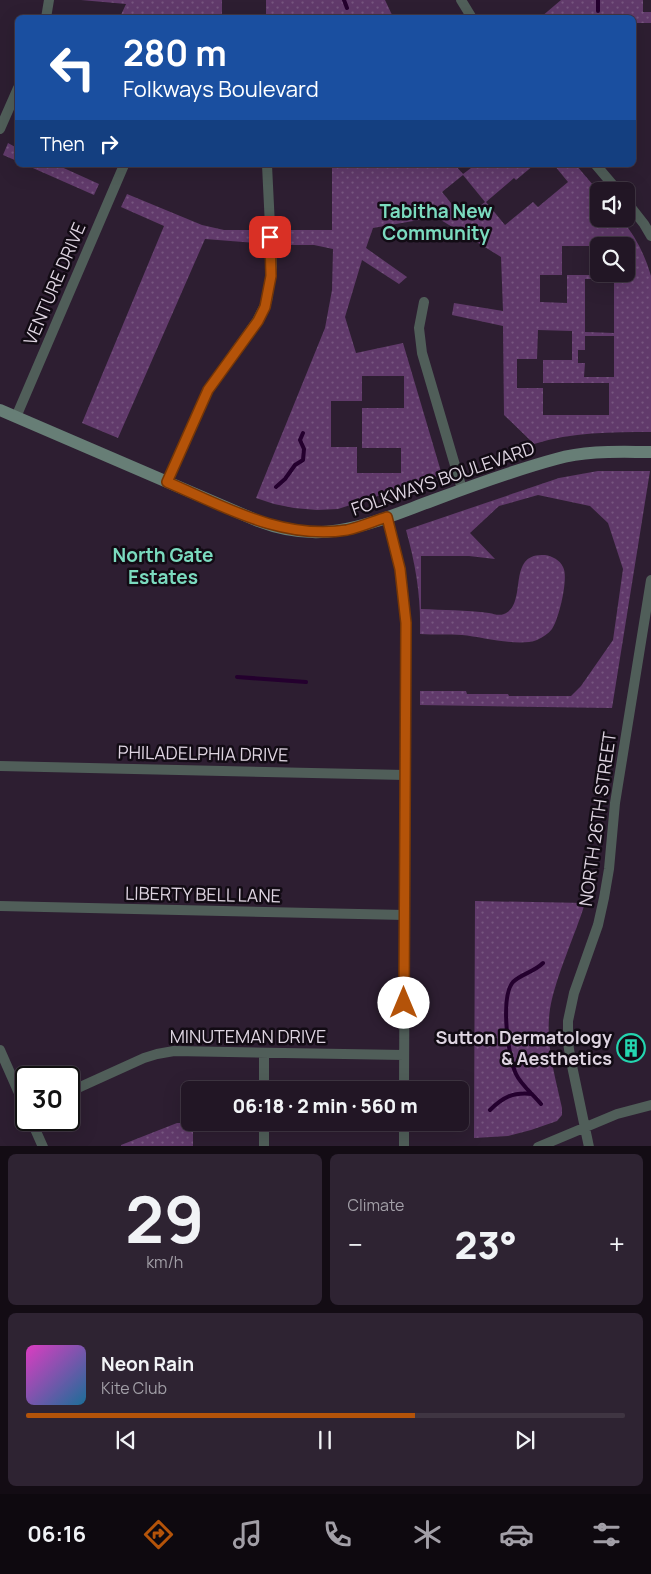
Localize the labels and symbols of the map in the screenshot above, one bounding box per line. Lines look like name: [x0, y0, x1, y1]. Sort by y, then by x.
district label: Tabitha New Community: [380, 198, 492, 246]
pin: [249, 216, 291, 258]
street label: VENTURE DRIVE: [17, 219, 91, 348]
street label: FOLKWAYS BOULEVARD: [348, 435, 538, 521]
district label: North Gate Estates: [113, 542, 213, 590]
street label: NORTH 26TH STREET: [573, 730, 621, 908]
street label: PHILADELPHIA DRIVE: [117, 740, 289, 766]
street label: LIBERTY BELL LANE: [125, 881, 281, 907]
position arrow: [377, 976, 429, 1028]
street label: MINUTEMAN DRIVE: [170, 1024, 326, 1048]
place label: Sutton Dermatology & Aesthetics: [435, 1025, 612, 1070]
building icon: Sutton Dermatology & Aesthetics: [616, 1033, 646, 1063]
speed limit sign: 30: [15, 1066, 80, 1131]

